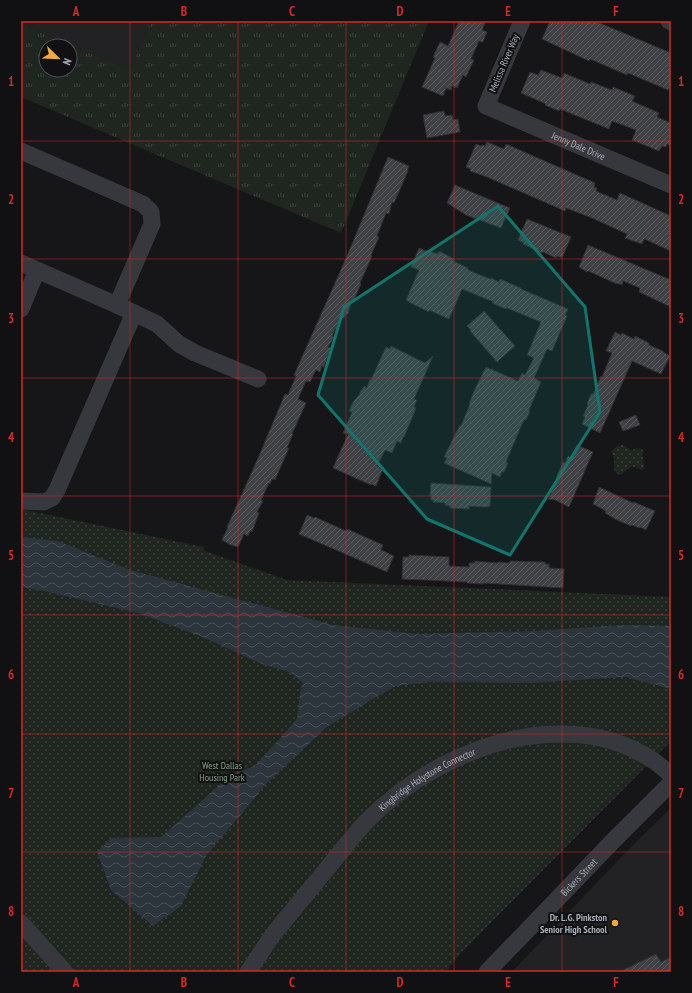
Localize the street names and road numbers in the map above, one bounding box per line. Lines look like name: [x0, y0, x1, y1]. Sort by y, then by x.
street label: Melissa River Way: [486, 32, 522, 94]
street label: Jenny Dale Drive: [549, 128, 607, 163]
street label: Kingbridge Holystone Connector: [375, 745, 477, 814]
street label: Bickers Street: [557, 855, 600, 898]

